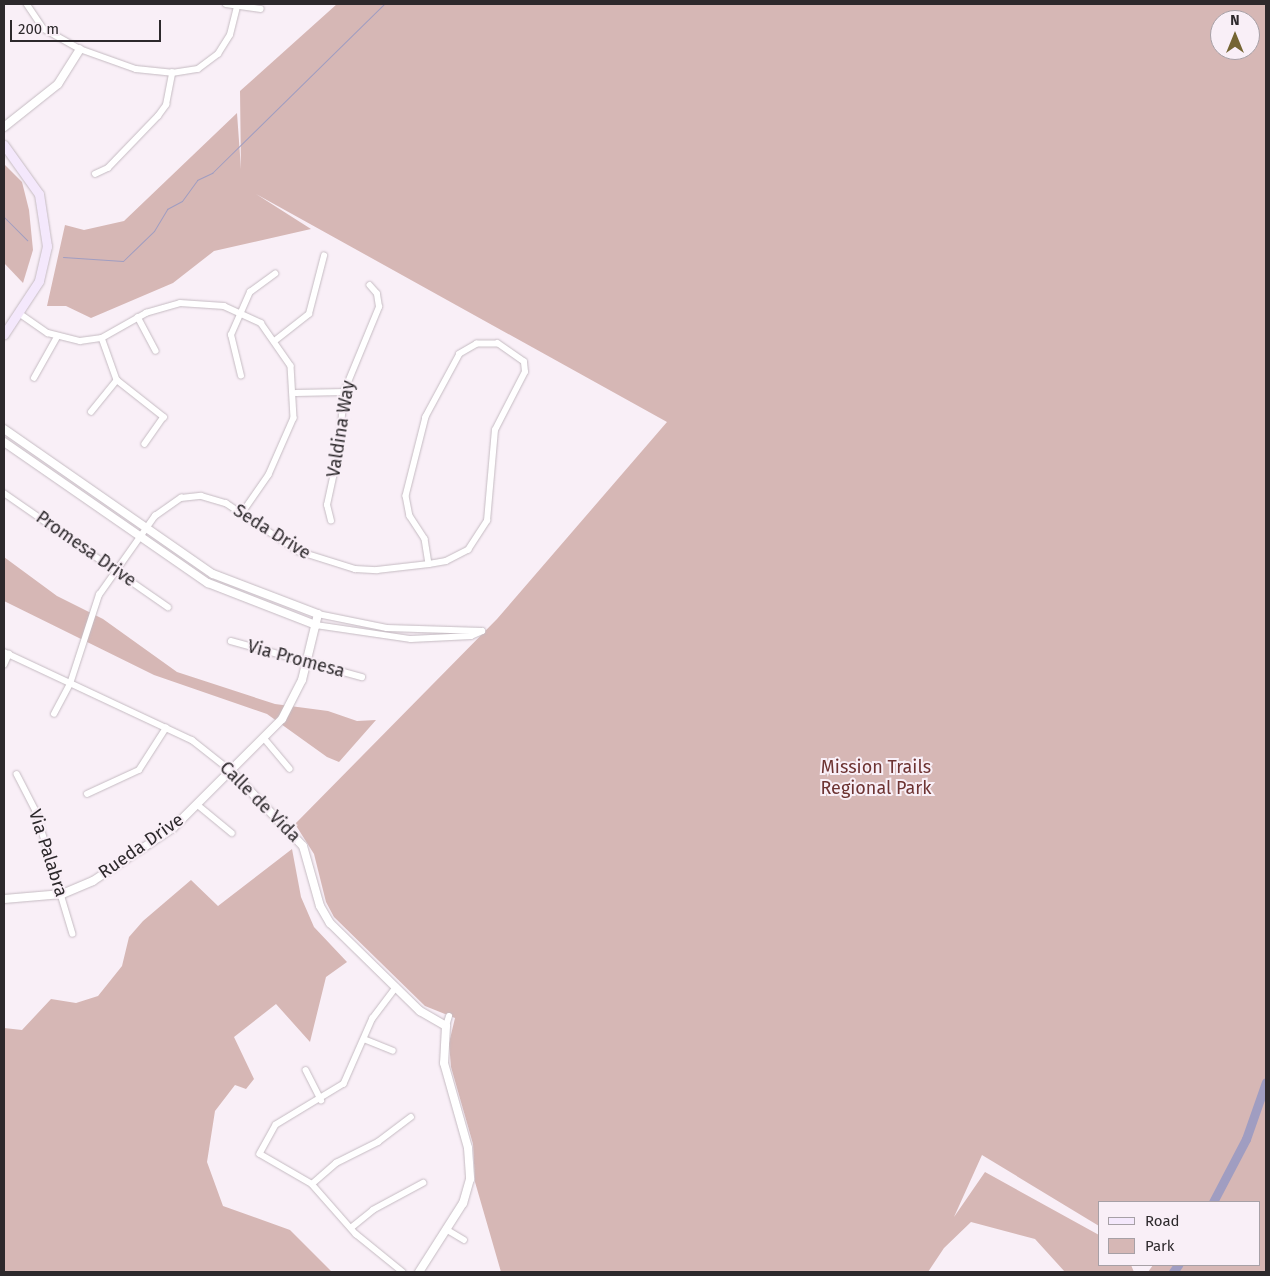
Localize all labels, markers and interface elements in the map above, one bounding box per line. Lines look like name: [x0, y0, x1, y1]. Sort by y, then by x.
scale bar: [12, 10, 164, 42]
north arrow: [1210, 10, 1260, 60]
text: N: [1230, 12, 1240, 29]
text: 200 m: [18, 20, 59, 38]
street label: Valdina Way: [323, 379, 359, 479]
street label: Seda Drive: [229, 500, 315, 564]
street label: Promesa Drive: [32, 507, 140, 591]
street label: Via Promesa: [245, 636, 347, 682]
street label: Calle de Vida: [215, 757, 305, 847]
park label: Mission Trails Regional Park: [820, 757, 932, 800]
street label: Via Palabra: [24, 807, 72, 899]
street label: Rueda Drive: [94, 809, 188, 883]
legend: [1098, 1201, 1260, 1266]
text: Road: [1145, 1212, 1180, 1230]
text: Park: [1145, 1237, 1175, 1255]

